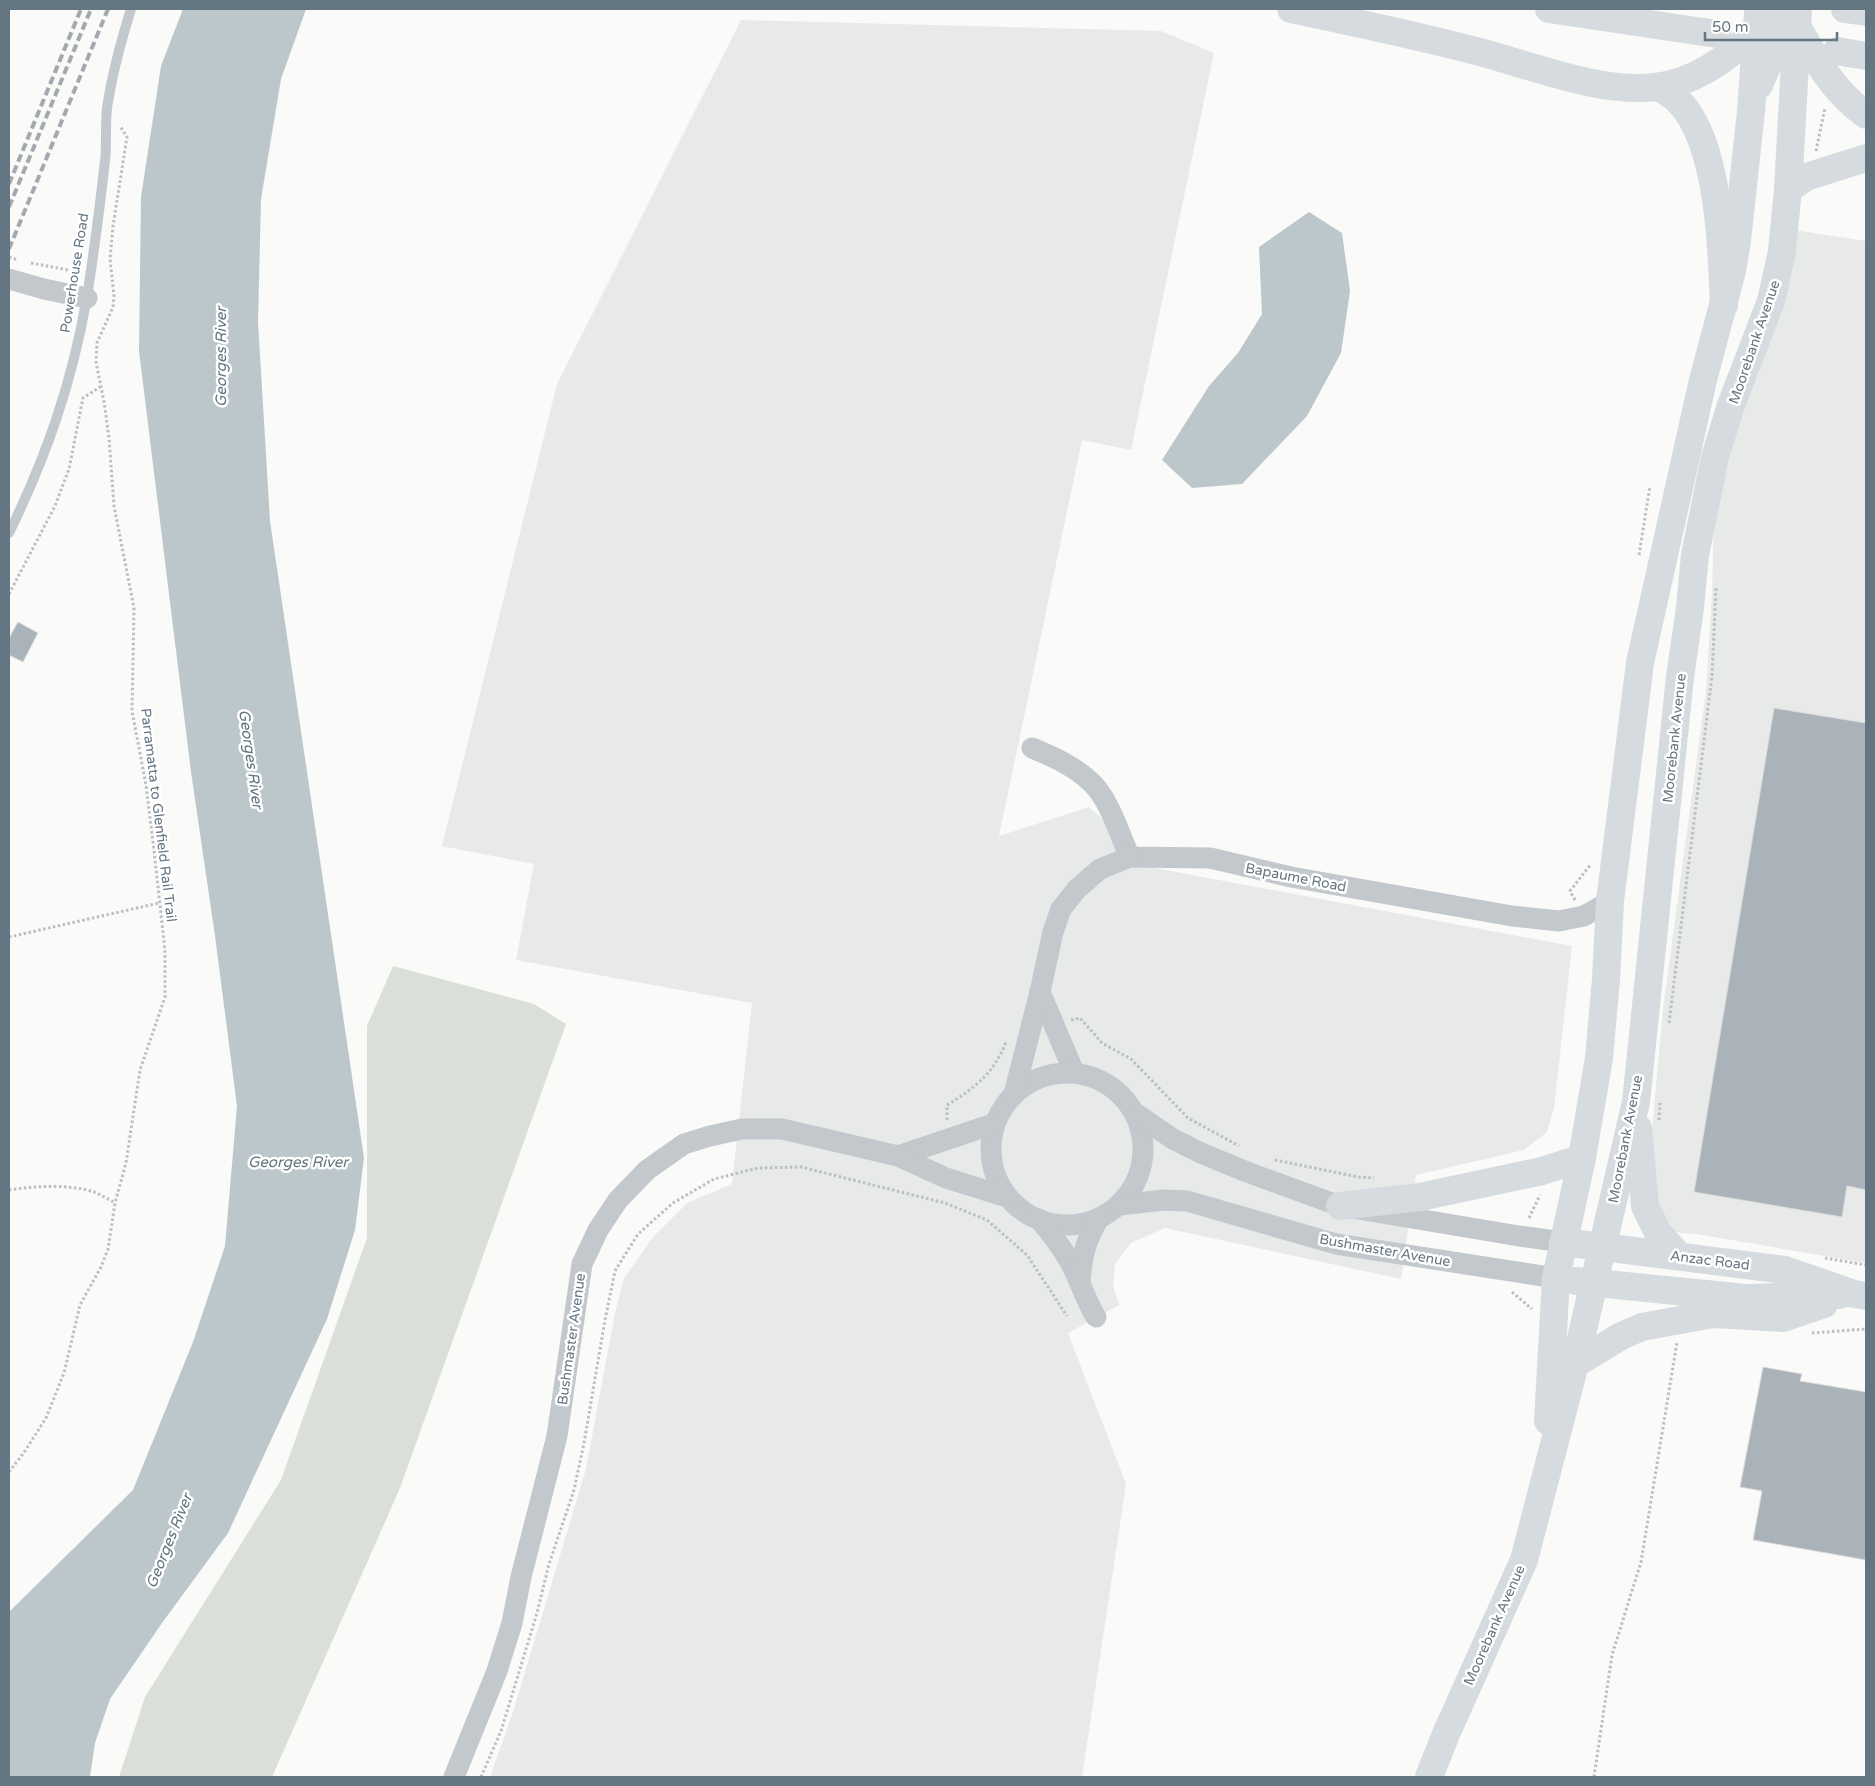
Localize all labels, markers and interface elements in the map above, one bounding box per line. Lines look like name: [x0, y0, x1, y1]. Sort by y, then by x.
scale bar: [1705, 10, 1838, 42]
text: 50 m: [1712, 18, 1749, 36]
street label: Powerhouse Road: [57, 212, 92, 334]
street label: Moorebank Avenue: [1725, 278, 1784, 406]
water label: Georges River: [212, 305, 230, 407]
street label: Moorebank Avenue: [1659, 672, 1690, 804]
street label: Parramatta to Glenfield Rail Trail: [137, 707, 180, 923]
water label: Georges River: [235, 708, 267, 812]
street label: Bapaume Road: [1244, 859, 1348, 896]
street label: Moorebank Avenue: [1605, 1074, 1646, 1205]
water label: Georges River: [248, 1153, 350, 1171]
street label: Bushmaster Avenue: [1318, 1231, 1452, 1270]
street label: Anzac Road: [1669, 1247, 1751, 1274]
street label: Bushmaster Avenue: [554, 1272, 589, 1406]
water label: Georges River: [142, 1489, 197, 1591]
street label: Moorebank Avenue: [1460, 1562, 1529, 1688]

